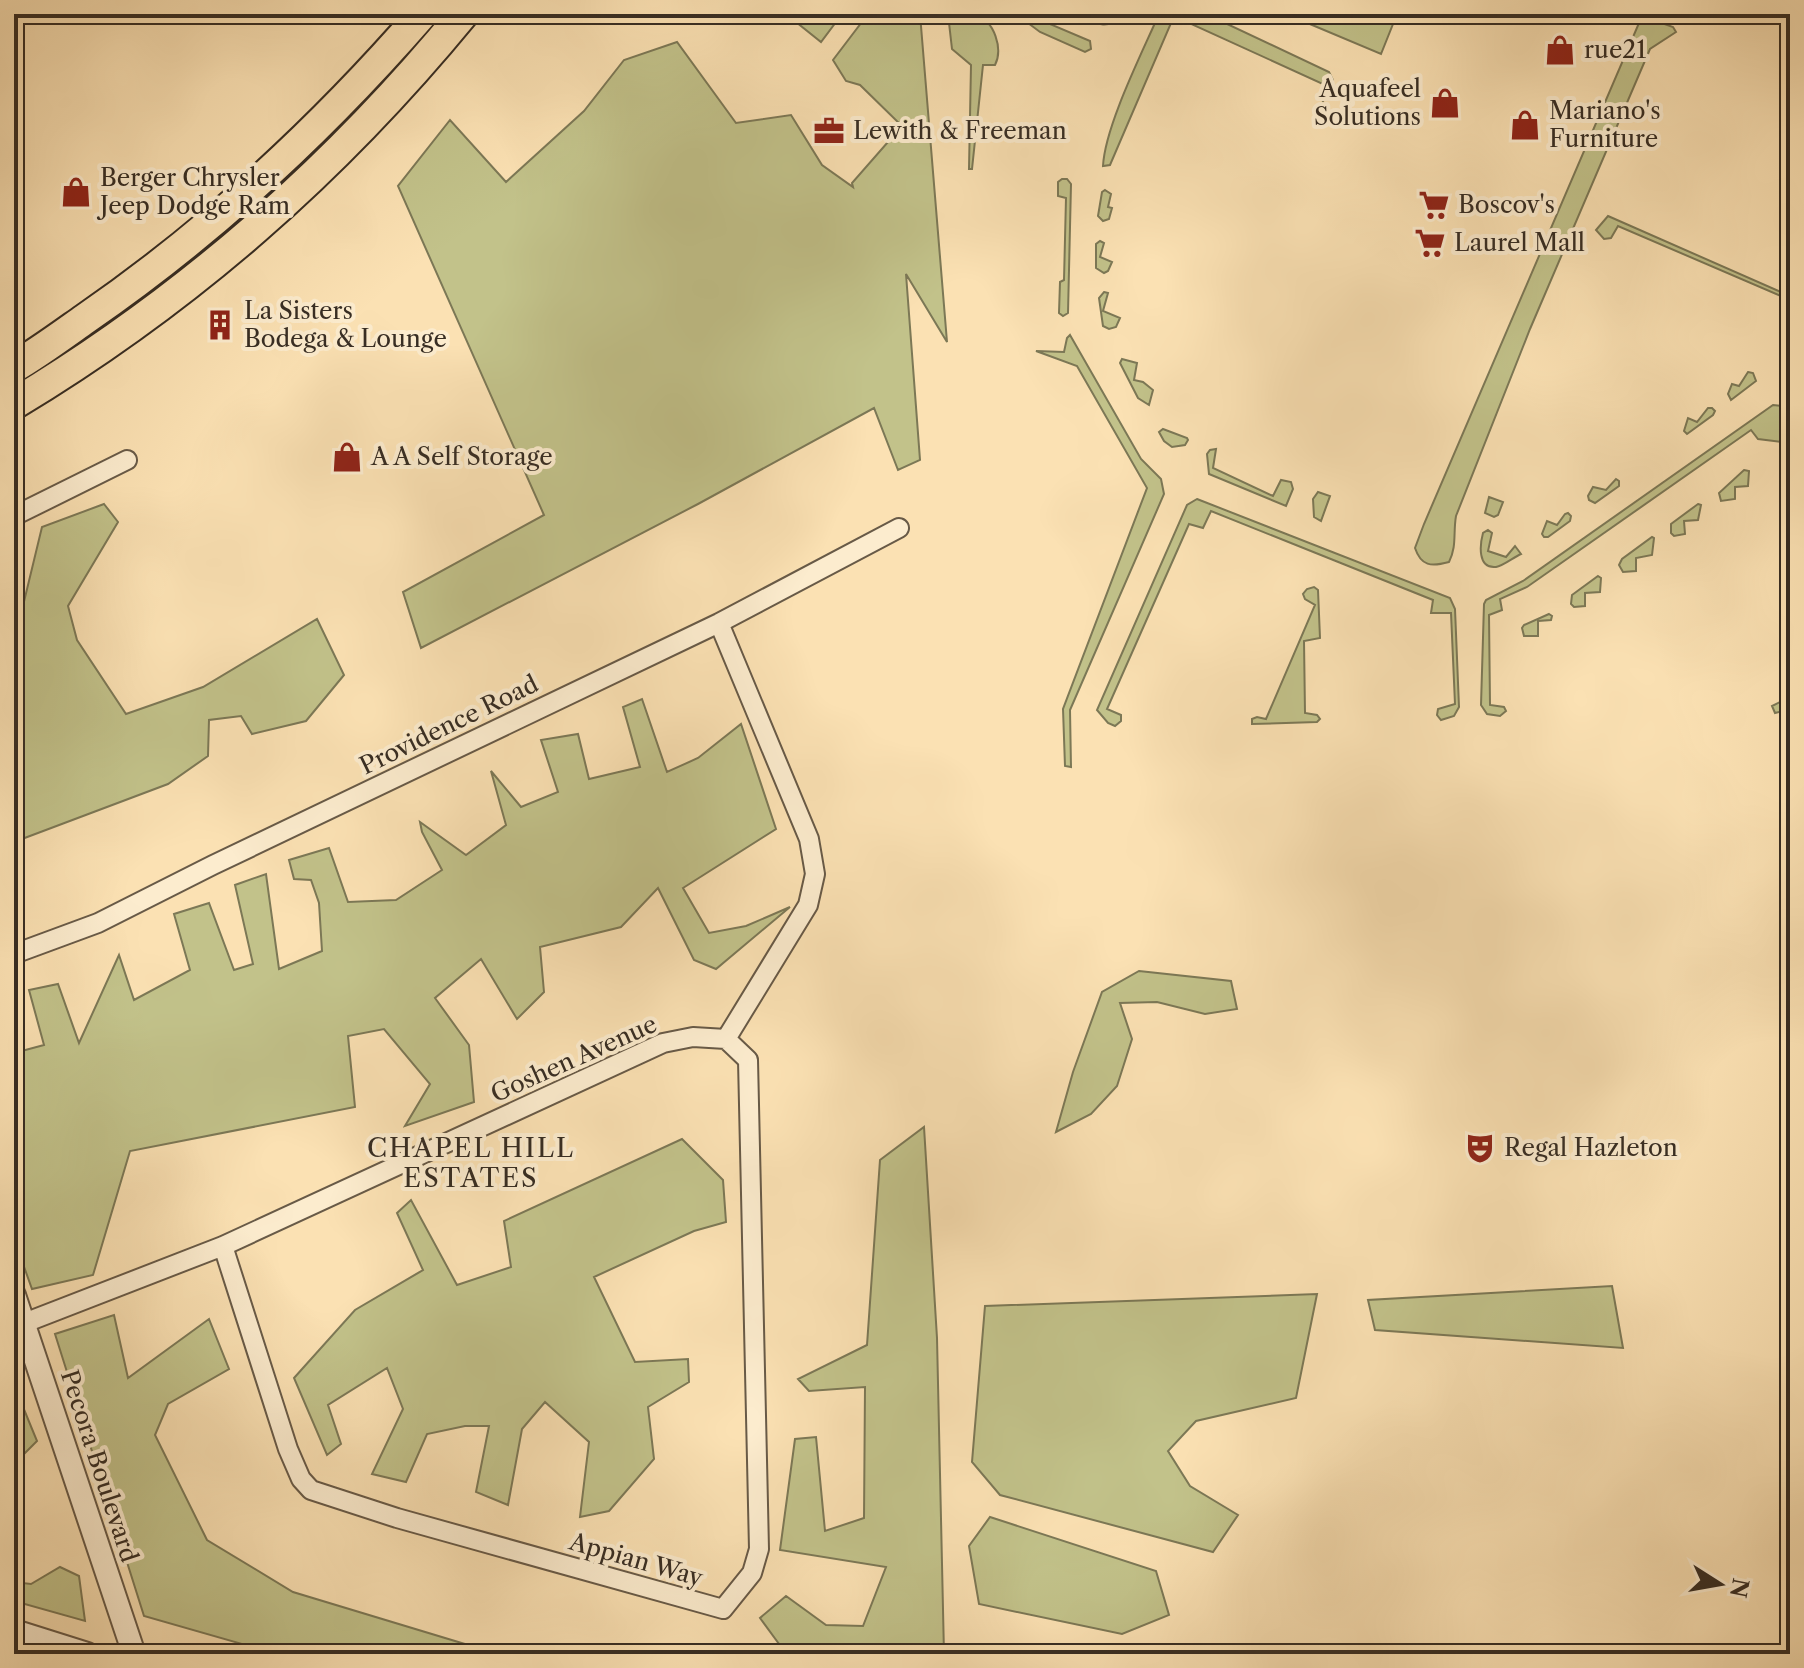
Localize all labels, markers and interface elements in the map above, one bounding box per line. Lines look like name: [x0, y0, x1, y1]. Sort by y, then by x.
shop icon: rue21: [1543, 33, 1577, 67]
place label: rue21: [1584, 35, 1646, 64]
place label: Aquafeel Solutions: [1314, 74, 1421, 131]
shop icon: Aquafeel Solutions: [1428, 86, 1462, 120]
place label: Mariano's Furniture: [1549, 96, 1661, 153]
shop icon: Mariano's Furniture: [1508, 108, 1542, 142]
office icon: Lewith & Freeman: [812, 114, 846, 148]
place label: Lewith & Freeman: [853, 116, 1067, 145]
place label: Berger Chrysler Jeep Dodge Ram: [96, 163, 290, 220]
shop icon: Berger Chrysler Jeep Dodge Ram: [59, 175, 93, 209]
supermarket icon: Boscov's: [1417, 188, 1451, 222]
place label: Boscov's: [1458, 190, 1555, 219]
supermarket icon: Laurel Mall: [1413, 226, 1447, 260]
place label: Laurel Mall: [1454, 228, 1585, 257]
place label: La Sisters Bodega & Lounge: [244, 296, 447, 353]
building icon: La Sisters Bodega & Lounge: [203, 308, 237, 342]
shop icon: A A Self Storage: [330, 440, 364, 474]
place label: A A Self Storage: [370, 442, 553, 471]
street label: Providence Road: [355, 669, 543, 780]
street label: Goshen Avenue: [486, 1009, 661, 1108]
theatre icon: Regal Hazleton: [1463, 1131, 1497, 1165]
district label: CHAPEL HILL ESTATES: [367, 1132, 575, 1194]
place label: Regal Hazleton: [1504, 1133, 1678, 1162]
street label: Pecora Boulevard: [55, 1366, 144, 1566]
street label: Appian Way: [565, 1526, 707, 1593]
north arrow: [1680, 1544, 1760, 1624]
text: N: [1724, 1576, 1754, 1600]

